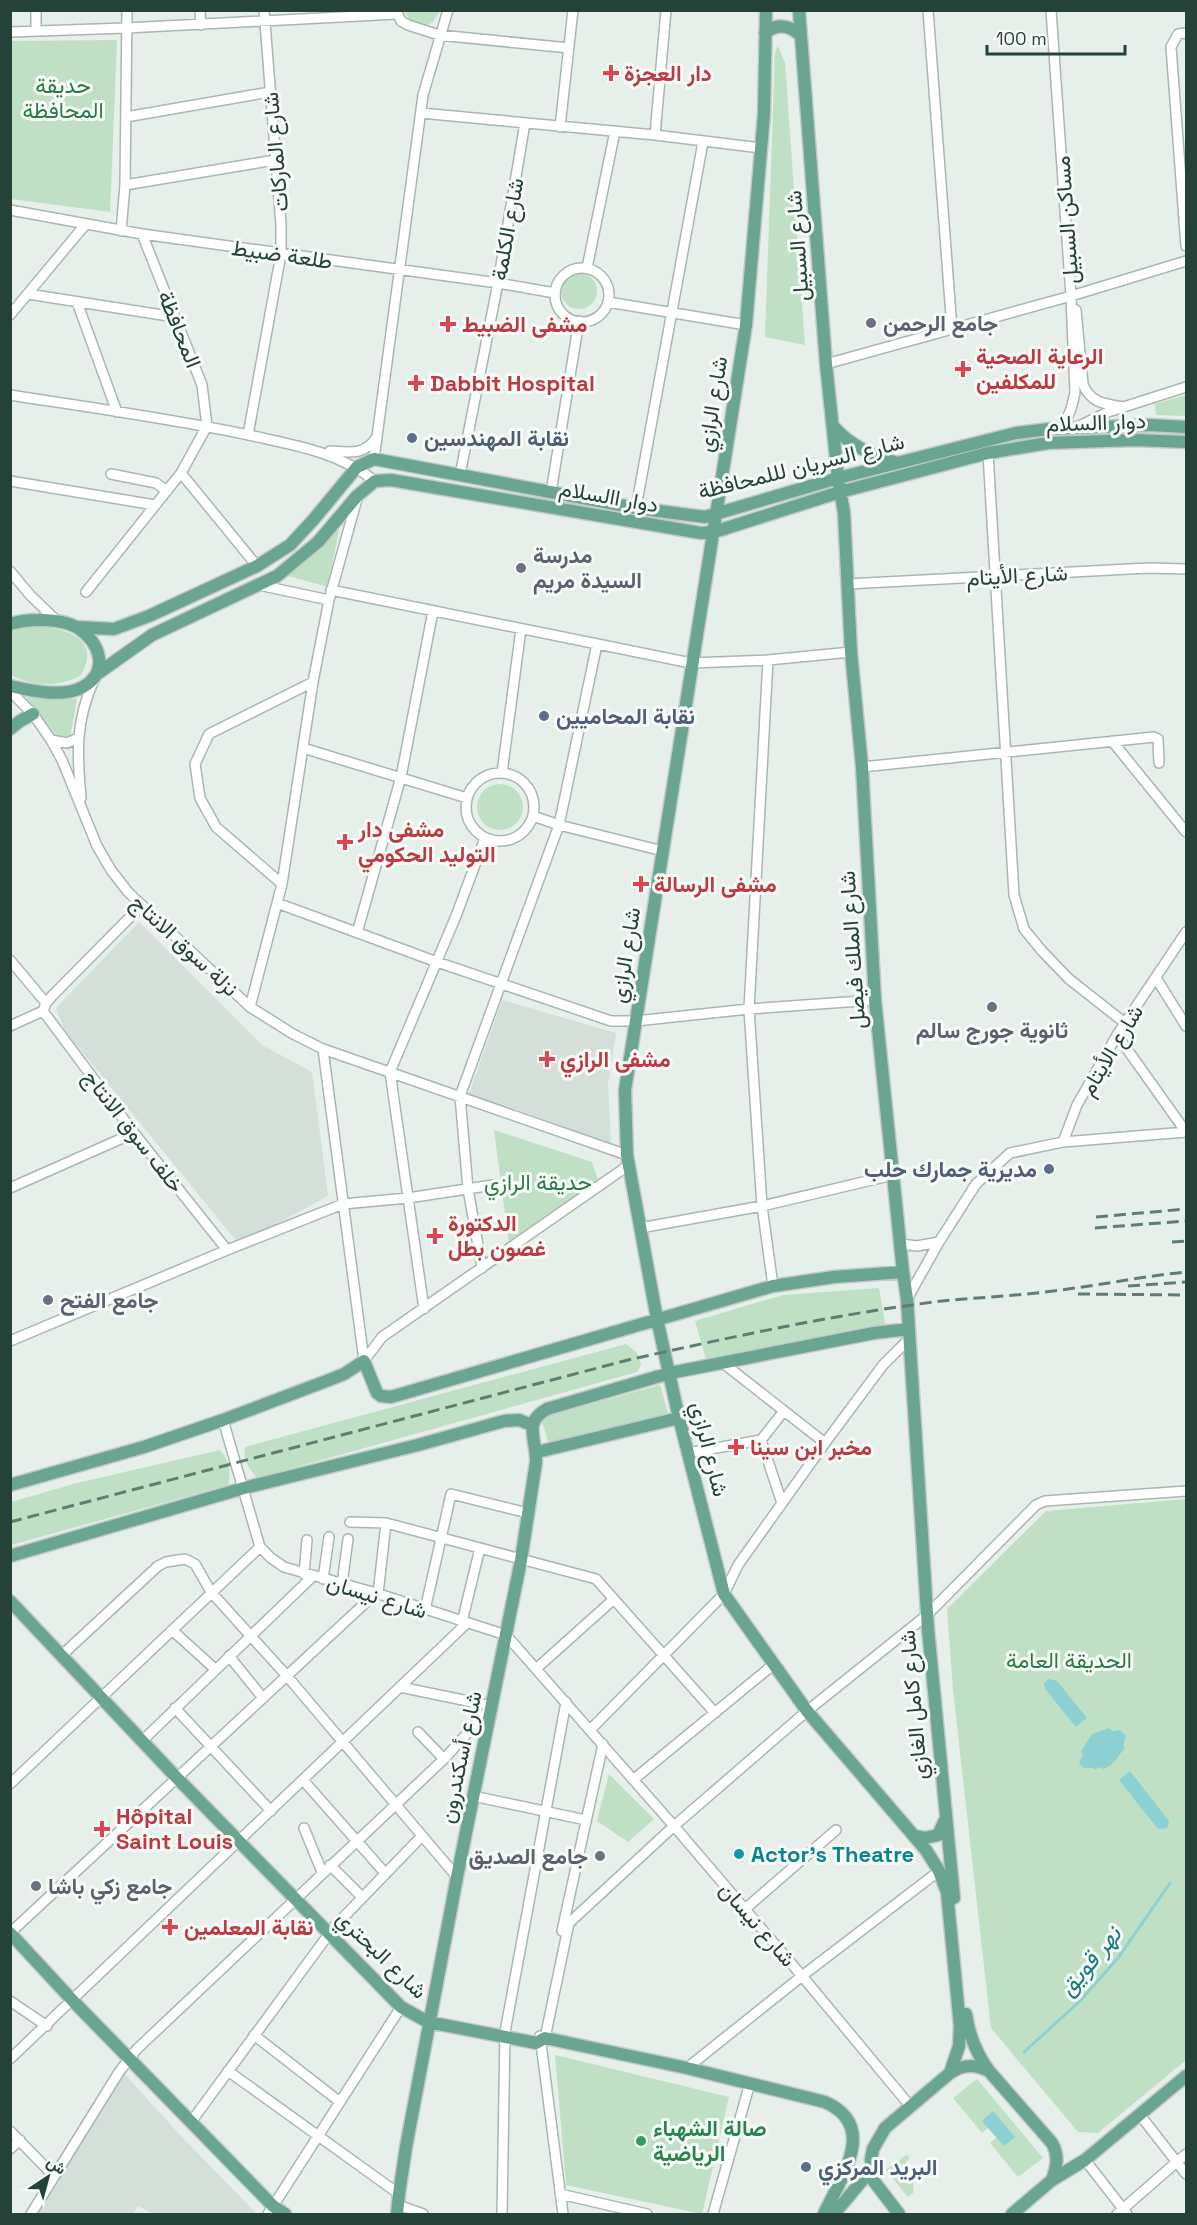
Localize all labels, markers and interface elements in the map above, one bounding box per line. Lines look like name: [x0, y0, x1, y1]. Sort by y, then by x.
scale bar: [987, 18, 1125, 56]
text: 100 m: [996, 27, 1047, 50]
place label: دار العجزة: [624, 59, 712, 87]
marker: دار العجزة: [602, 64, 620, 82]
park label: حديقة المحافظة: [22, 71, 104, 124]
street label: شارع الماركات: [256, 91, 295, 213]
street label: مساكن السبيل: [1048, 155, 1084, 285]
street label: شارع الكلمة: [484, 176, 531, 283]
street label: شارع السبيل: [779, 190, 816, 302]
street label: طلعة ضبيط: [230, 233, 334, 275]
street label: المحافظة: [152, 286, 208, 372]
place label: جامع الرحمن: [883, 309, 998, 338]
place label: مشفى الضبيط: [462, 310, 587, 338]
marker: مشفى الضبيط: [439, 315, 457, 333]
marker: جامع الرحمن: [864, 316, 878, 330]
place label: الرعاية الصحية للمكلفين: [976, 342, 1103, 395]
street label: شارع الرازي: [691, 354, 738, 455]
marker: الرعاية الصحية للمكلفين: [954, 360, 972, 378]
place label: Dabbit Hospital: [430, 369, 595, 397]
marker: Dabbit Hospital: [407, 374, 425, 392]
street label: دوار االسلام: [1046, 406, 1147, 439]
place label: نقابة المهندسين: [424, 424, 569, 452]
street label: شارع السريان لللمحافظة: [695, 427, 907, 506]
marker: نقابة المهندسين: [405, 431, 419, 445]
street label: دوار االسلام: [557, 474, 661, 519]
place label: مدرسة السيدة مريم: [533, 541, 642, 595]
street label: شارع الأيتام: [966, 558, 1069, 593]
marker: مدرسة السيدة مريم: [514, 561, 528, 575]
place label: نقابة المحاميين: [556, 702, 695, 730]
marker: نقابة المحاميين: [537, 709, 551, 723]
place label: مشفى دار التوليد الحكومي: [357, 815, 496, 873]
marker: مشفى دار التوليد الحكومي: [336, 833, 354, 851]
place label: مشفى الرسالة: [654, 870, 777, 898]
street label: شارع الملك فيصل: [833, 870, 872, 1030]
marker: مشفى الرسالة: [632, 875, 650, 893]
street label: نزلة سوق الانتاج: [125, 888, 245, 1003]
street label: شارع الرازي: [604, 905, 651, 1006]
street label: شارع الأيتام: [1073, 999, 1150, 1101]
marker: ثانوية جورج سالم: [985, 1000, 999, 1014]
place label: ثانوية جورج سالم: [916, 1016, 1068, 1045]
place label: مشفى الرازي: [560, 1045, 671, 1078]
marker: مشفى الرازي: [538, 1050, 556, 1068]
street label: خلف سوق الانتاج: [76, 1064, 191, 1199]
place label: مديرية جمارك حلب: [864, 1155, 1037, 1183]
marker: مديرية جمارك حلب: [1042, 1162, 1056, 1176]
park label: حديقة الرازي: [484, 1168, 592, 1201]
place label: الدكتورة غصون بطل: [448, 1209, 546, 1262]
marker: الدكتورة غصون بطل: [426, 1227, 444, 1245]
place label: جامع الفتح: [60, 1286, 159, 1316]
marker: جامع الفتح: [41, 1293, 55, 1307]
street label: شارع الرازي: [680, 1399, 735, 1500]
place label: مخبر ابن سينا: [750, 1433, 872, 1461]
marker: مخبر ابن سينا: [727, 1438, 745, 1456]
street label: شارع نيسان: [323, 1567, 431, 1625]
street label: شارع كامل الغازي: [892, 1628, 938, 1781]
park label: الحديقة العامة: [1006, 1646, 1132, 1674]
street label: شارع أسكندرون: [432, 1688, 489, 1826]
place label: Hôpital Saint Louis: [116, 1802, 233, 1855]
marker: Hôpital Saint Louis: [93, 1820, 111, 1838]
place label: Actor's Theatre: [751, 1840, 914, 1868]
place label: جامع الصديق: [469, 1842, 588, 1871]
marker: Actor's Theatre: [732, 1847, 746, 1861]
marker: جامع الصديق: [593, 1849, 607, 1863]
place label: جامع زكي باشا: [48, 1872, 172, 1905]
street label: شارع نيسان: [713, 1876, 802, 1973]
marker: جامع زكي باشا: [29, 1879, 43, 1893]
street label: شارع البحتري: [327, 1904, 433, 2008]
place label: نقابة المعلمين: [184, 1913, 313, 1941]
marker: نقابة المعلمين: [161, 1918, 179, 1936]
water label: نهر قويق: [1051, 1918, 1129, 2002]
place label: صالة الشهباء الرياضية: [653, 2114, 767, 2167]
marker: صالة الشهباء الرياضية: [634, 2134, 648, 2148]
north arrow: [18, 2147, 78, 2207]
text: ش: [43, 2151, 70, 2179]
place label: البريد المركزي: [818, 2153, 937, 2186]
marker: البريد المركزي: [799, 2160, 813, 2174]

